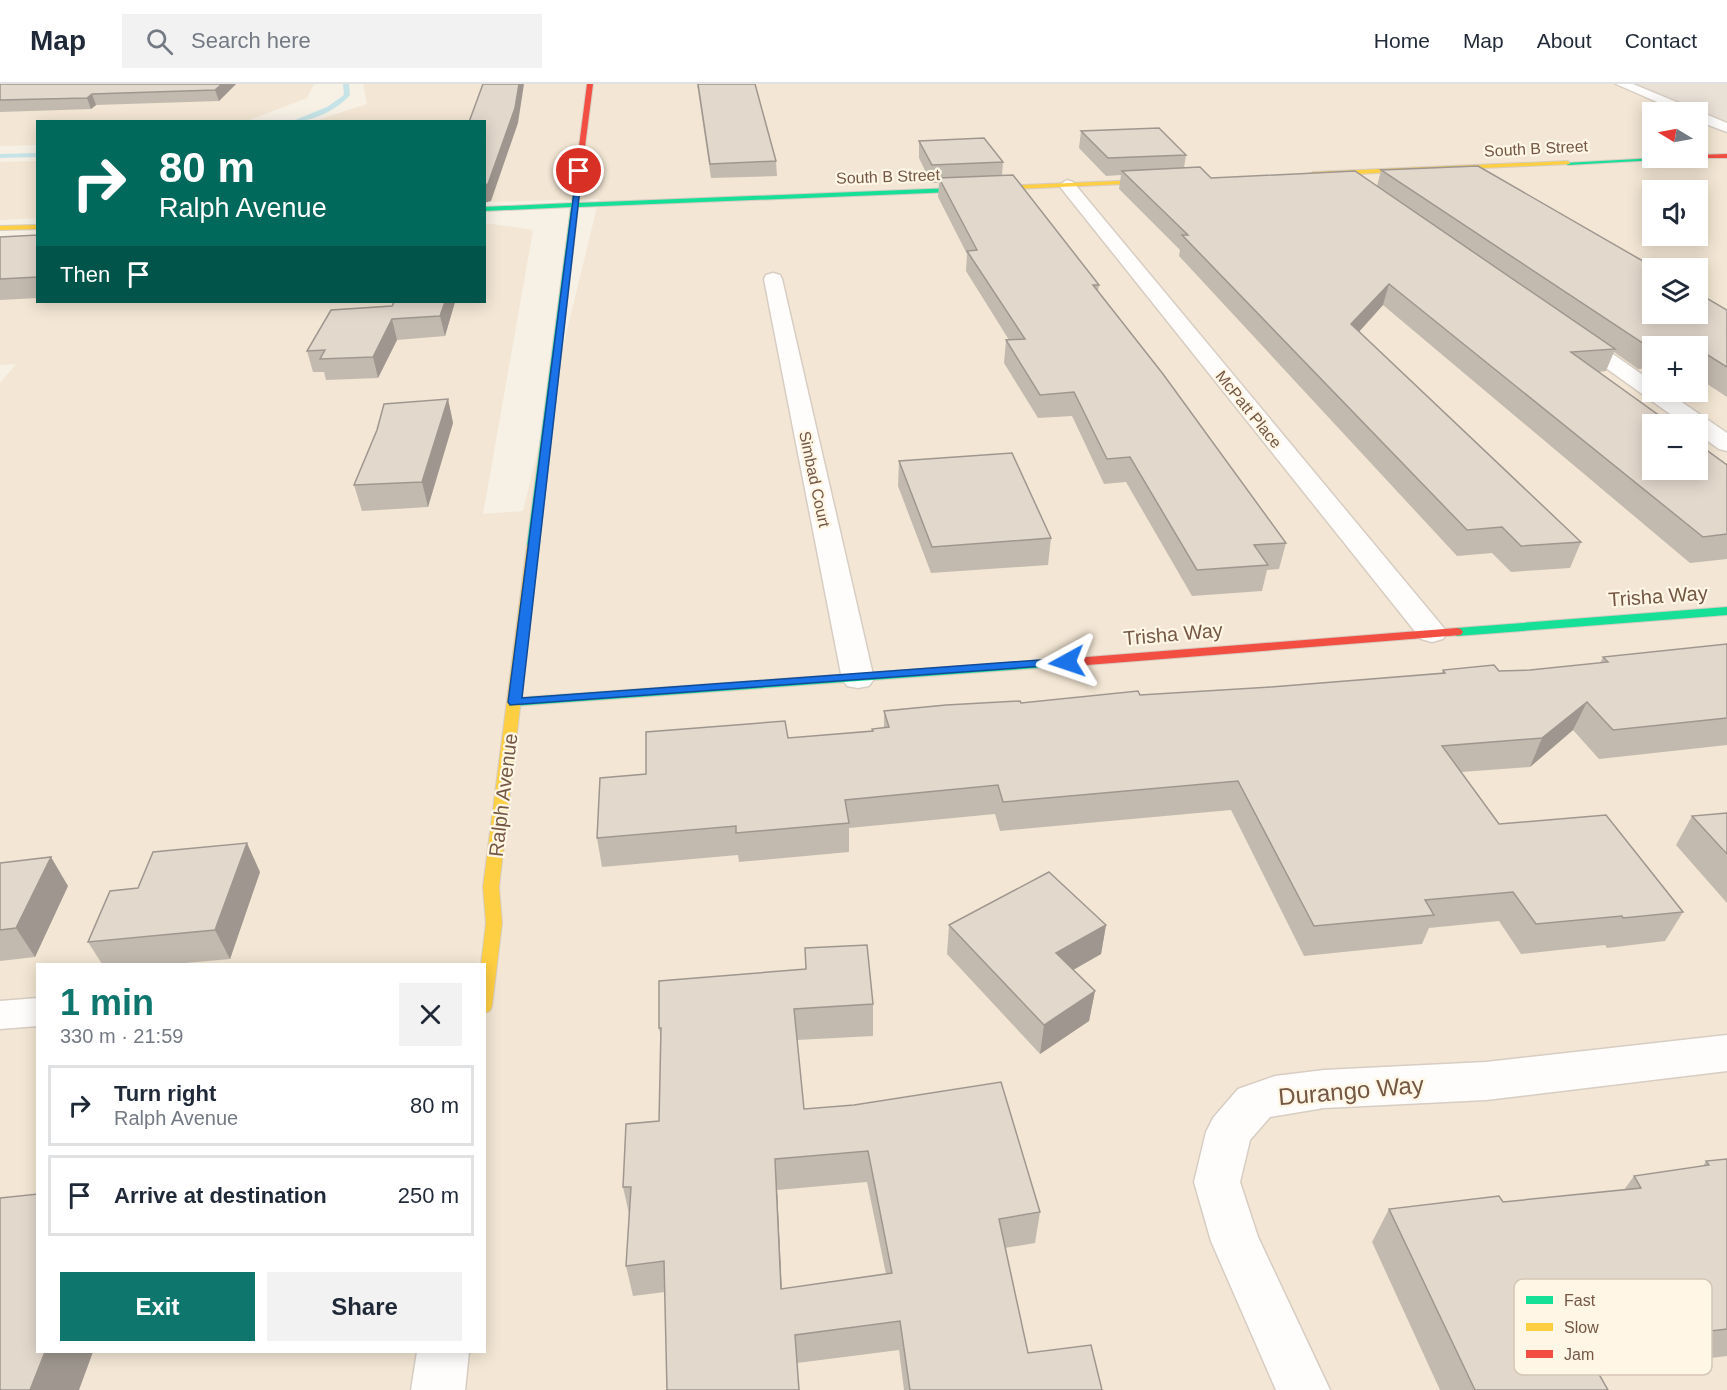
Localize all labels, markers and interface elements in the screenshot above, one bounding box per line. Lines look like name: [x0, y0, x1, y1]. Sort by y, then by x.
search box: [122, 14, 542, 68]
text: Map: [30, 25, 86, 56]
icon: search: [143, 25, 176, 58]
text: Search here: [191, 28, 311, 53]
text: Home: [1374, 29, 1430, 52]
text: Map: [1463, 29, 1504, 52]
text: About: [1537, 29, 1592, 52]
text: Contact: [1625, 29, 1697, 52]
north arrow: [1642, 102, 1708, 168]
map controls: [1642, 102, 1708, 480]
street label: South B Street: [1484, 137, 1589, 160]
icon: right: [60, 144, 138, 222]
text: 80 m: [159, 144, 255, 191]
pin: [553, 145, 604, 196]
icon: arrive: [562, 154, 595, 187]
street label: South B Street: [836, 166, 941, 187]
button: sound: [1642, 180, 1708, 246]
text: Ralph Avenue: [159, 193, 327, 223]
icon: arrive: [122, 258, 155, 291]
button: layers: [1642, 258, 1708, 324]
text: Then: [60, 262, 110, 287]
button: +: [1642, 336, 1708, 402]
street label: McPatt Place: [1212, 367, 1285, 451]
button: −: [1642, 414, 1708, 480]
street label: Simbad Court: [796, 429, 833, 529]
street label: Trisha Way: [1608, 582, 1708, 610]
street label: Trisha Way: [1122, 619, 1224, 649]
position arrow: [1035, 630, 1099, 694]
street label: Ralph Avenue: [485, 732, 521, 858]
text: 1 min: [60, 982, 154, 1023]
button: close: [399, 983, 462, 1046]
text: 330 m · 21:59: [60, 1025, 183, 1047]
street label: Durango Way: [1277, 1071, 1425, 1110]
text: Turn right: [114, 1081, 216, 1106]
icon: right: [63, 1089, 96, 1122]
text: 80 m: [410, 1093, 459, 1118]
text: Ralph Avenue: [114, 1107, 238, 1129]
icon: arrive: [63, 1179, 96, 1212]
text: Arrive at destination: [114, 1183, 327, 1208]
text: 250 m: [398, 1183, 459, 1208]
button: Exit: [60, 1272, 255, 1341]
button: Share: [267, 1272, 462, 1341]
legend: [1514, 1279, 1712, 1375]
text: Fast: [1564, 1292, 1596, 1309]
text: Slow: [1564, 1319, 1599, 1336]
text: Jam: [1564, 1346, 1594, 1363]

